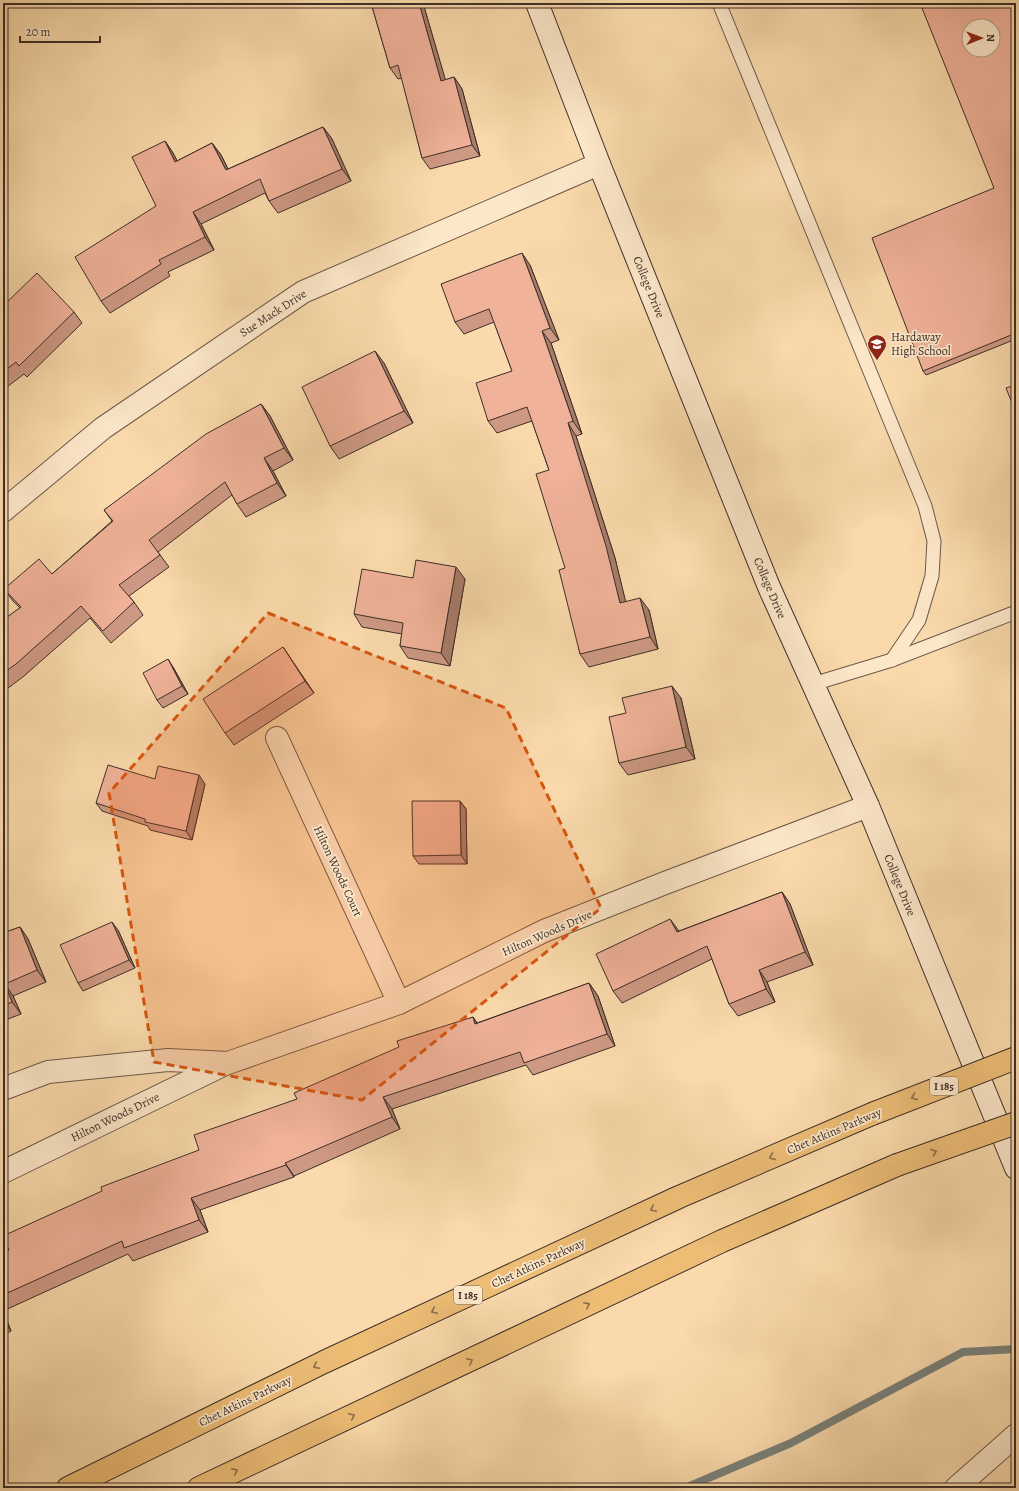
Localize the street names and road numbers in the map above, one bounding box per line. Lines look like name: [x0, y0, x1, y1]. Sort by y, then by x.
street label: College Drive: [629, 254, 669, 320]
street label: Sue Mack Drive: [237, 285, 309, 341]
street label: College Drive: [750, 555, 790, 621]
street label: Hilton Woods Court: [310, 823, 366, 919]
street label: College Drive: [880, 852, 920, 918]
street label: Hilton Woods Drive: [499, 906, 595, 960]
road number: I 185: [930, 1077, 958, 1095]
street label: Hilton Woods Drive: [68, 1089, 162, 1145]
street label: Chet Atkins Parkway: [784, 1104, 884, 1158]
street label: Chet Atkins Parkway: [489, 1234, 588, 1292]
road number: I 185: [454, 1286, 482, 1304]
street label: Chet Atkins Parkway: [196, 1371, 295, 1430]

